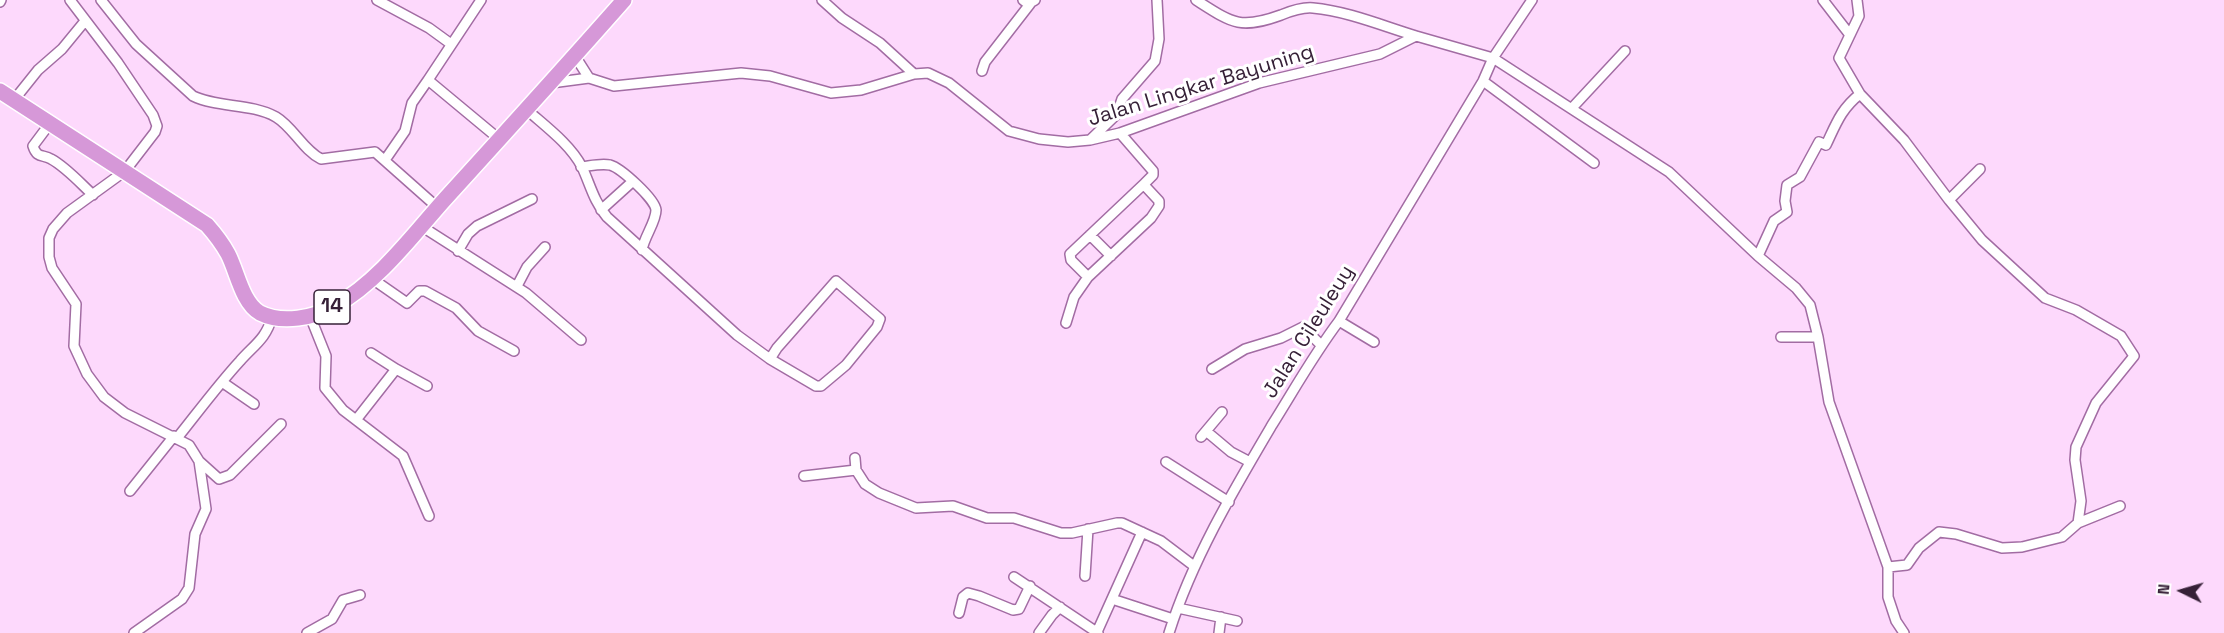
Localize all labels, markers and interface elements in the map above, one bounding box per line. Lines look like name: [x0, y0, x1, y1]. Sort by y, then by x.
street label: Jalan Lingkar Bayuning: [1085, 40, 1317, 132]
street label: Jalan Cileuleuy: [1258, 261, 1360, 403]
road number: 14: [314, 290, 350, 324]
north arrow: [2152, 561, 2212, 621]
text: N: [2153, 583, 2174, 596]

